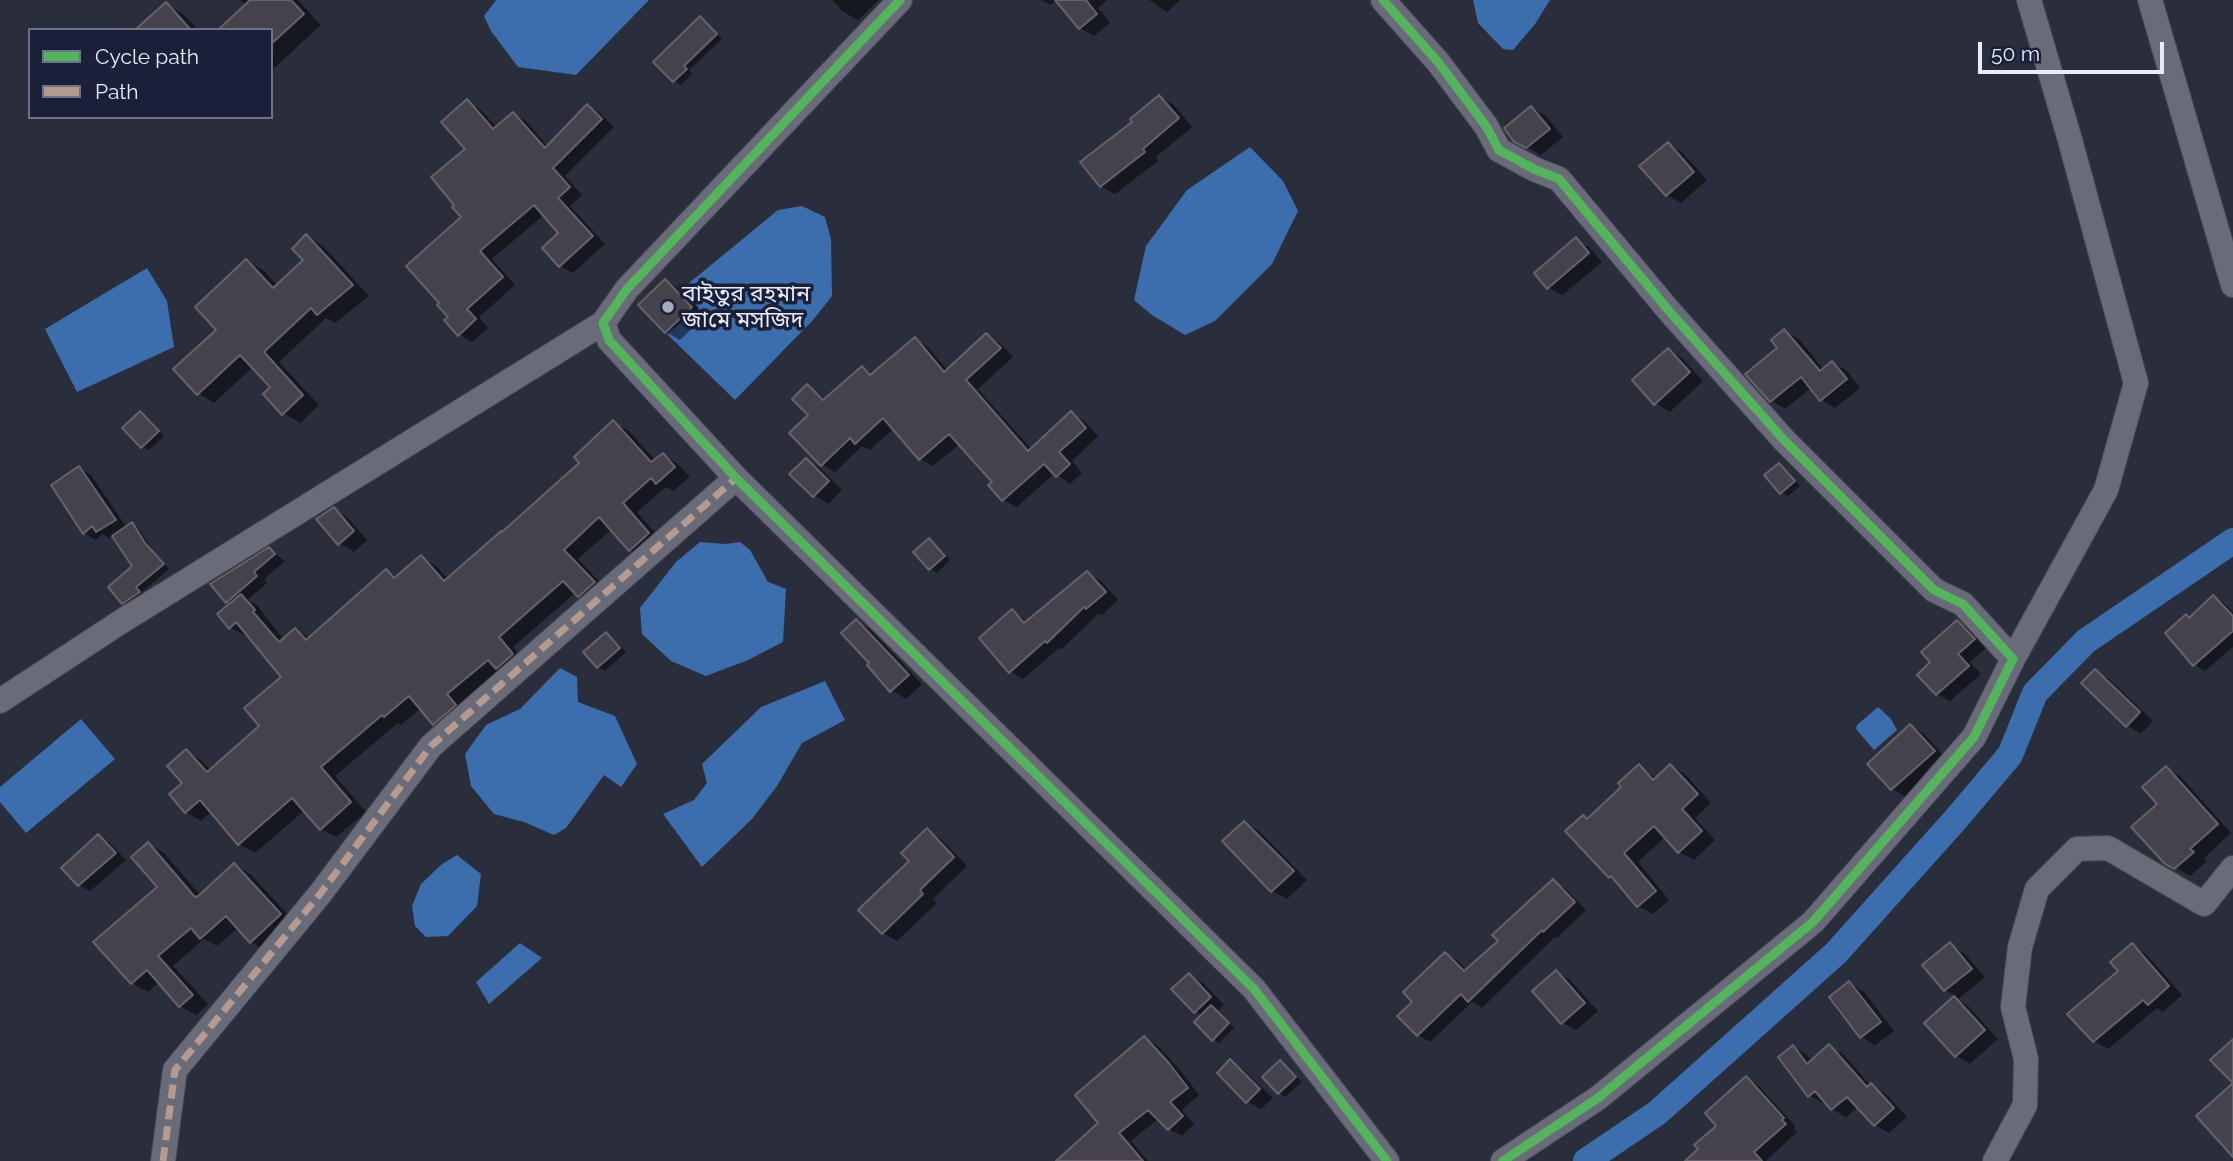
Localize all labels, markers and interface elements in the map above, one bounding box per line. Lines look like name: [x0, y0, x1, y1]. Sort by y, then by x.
legend: [28, 28, 273, 119]
scale bar: [1981, 28, 2166, 72]
text: 50 m: [1991, 41, 2040, 66]
text: Cycle path: [95, 44, 199, 69]
text: Path: [95, 79, 139, 104]
place label: বাইতুর রহমান জা‌মে মস‌জিদ: [682, 280, 810, 334]
marker: বাইতুর রহমান জা‌মে মস‌জিদ: [660, 299, 676, 315]

